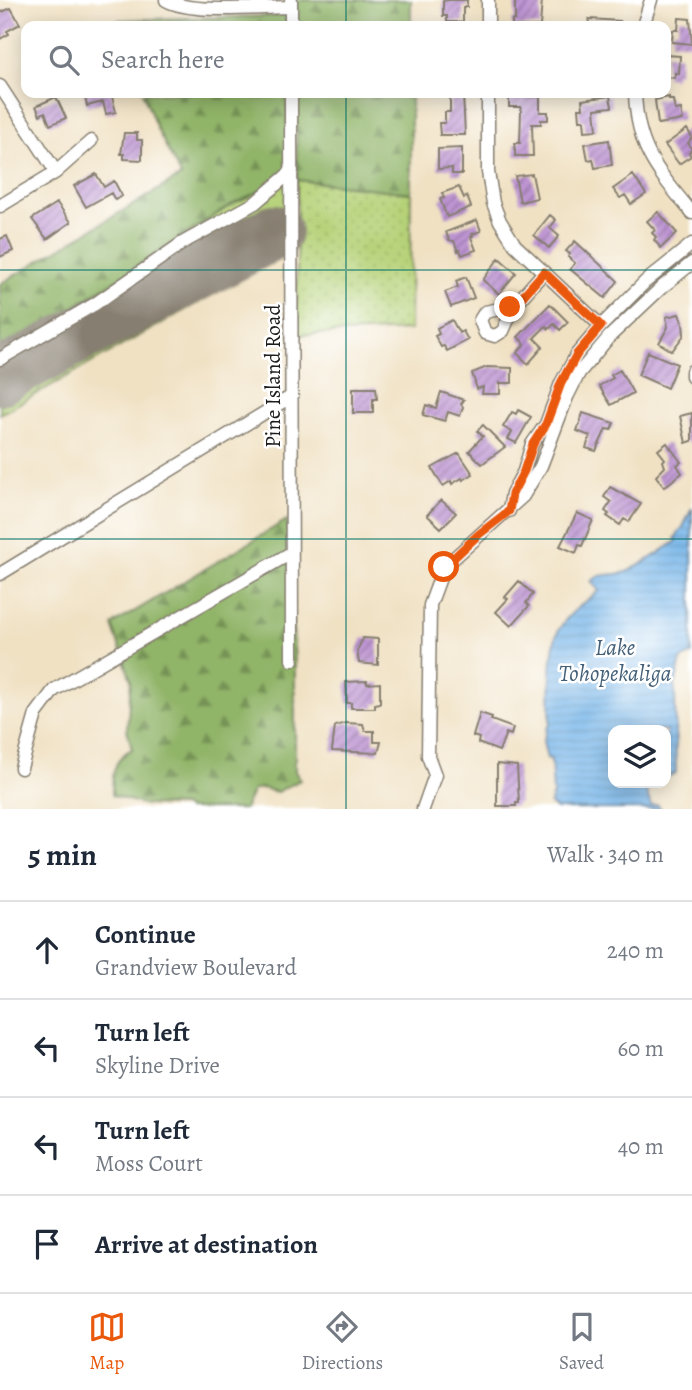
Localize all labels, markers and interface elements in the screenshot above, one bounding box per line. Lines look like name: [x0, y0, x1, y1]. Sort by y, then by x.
search box: [21, 21, 671, 98]
icon: search: [45, 41, 83, 79]
text: Search here: [101, 42, 225, 77]
route end: [494, 291, 525, 322]
street label: Pine Island Road: [259, 304, 287, 448]
route start: [428, 551, 459, 582]
water label: Lake Tohopekaliga: [559, 632, 672, 689]
map controls: [608, 725, 671, 788]
button: layers: [608, 725, 671, 788]
text: 5 min: [28, 835, 97, 875]
text: Walk · 340 m: [547, 839, 664, 870]
text: Continue: [95, 917, 196, 952]
icon: ahead: [28, 931, 66, 969]
text: 240 m: [607, 935, 664, 966]
text: Grandview Boulevard: [95, 952, 297, 983]
text: Turn left: [95, 1015, 190, 1050]
icon: left: [28, 1029, 66, 1067]
text: 60 m: [617, 1033, 664, 1064]
text: Skyline Drive: [95, 1050, 220, 1081]
text: Turn left: [95, 1113, 190, 1148]
icon: left: [28, 1127, 66, 1165]
text: 40 m: [618, 1131, 664, 1162]
text: Moss Court: [95, 1148, 203, 1179]
icon: arrive: [28, 1225, 66, 1263]
text: Arrive at destination: [95, 1227, 318, 1262]
tab: Map: [88, 1308, 126, 1376]
tab: Directions: [302, 1308, 383, 1376]
tab: Saved: [559, 1308, 604, 1376]

